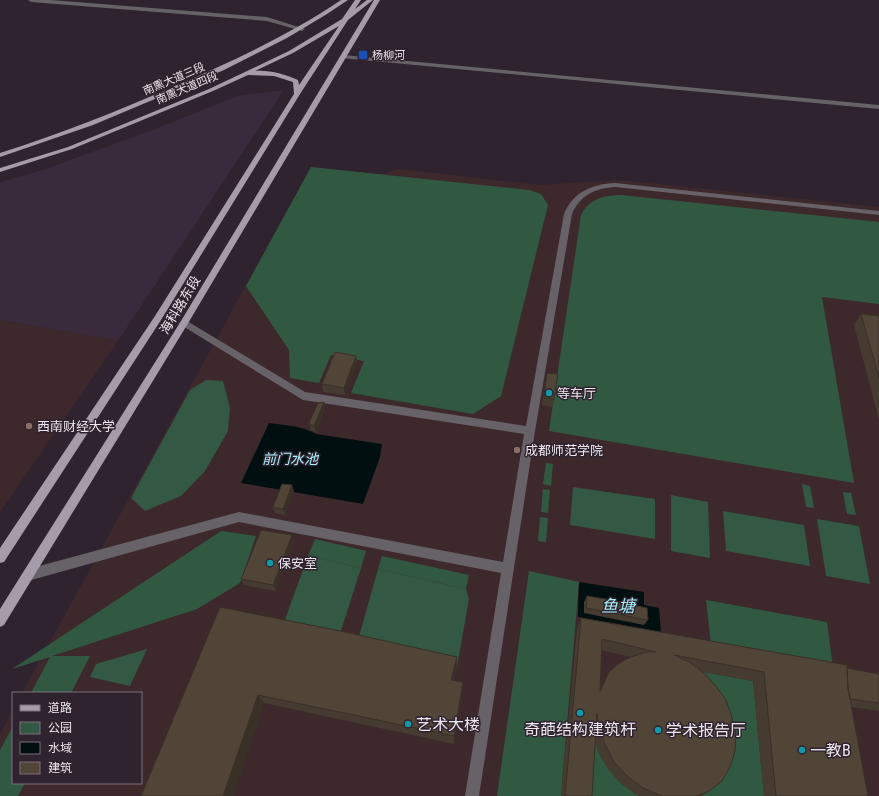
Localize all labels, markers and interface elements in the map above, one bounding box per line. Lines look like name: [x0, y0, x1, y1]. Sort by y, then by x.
marker: 杨柳河: [357, 49, 369, 61]
place label: 杨柳河: [372, 49, 405, 62]
street label: 南熏大道三段: [141, 60, 207, 98]
street label: 南熏大道四段: [154, 69, 220, 107]
street label: 海科路东段: [157, 273, 203, 337]
place label: 等车厅: [557, 386, 596, 401]
marker: 等车厅: [544, 388, 554, 398]
place label: 西南财经大学: [37, 419, 115, 434]
marker: 西南财经大学: [24, 421, 34, 431]
place label: 成都师范学院: [525, 443, 603, 458]
marker: 成都师范学院: [512, 445, 522, 455]
water label: 前门水池: [262, 451, 320, 467]
place label: 保安室: [278, 556, 317, 571]
marker: 保安室: [265, 558, 275, 568]
water label: 鱼塘: [601, 596, 638, 616]
legend: [12, 692, 142, 784]
text: 道路: [48, 701, 72, 715]
marker: 奇葩结构建筑杆: [575, 708, 585, 718]
place label: 艺术大楼: [416, 715, 480, 734]
marker: 艺术大楼: [403, 719, 413, 729]
place label: 奇葩结构建筑杆: [524, 720, 636, 739]
text: 公园: [48, 721, 72, 735]
place label: 学术报告厅: [666, 721, 746, 740]
marker: 学术报告厅: [653, 725, 663, 735]
text: 水域: [48, 741, 72, 755]
place label: 一教B: [810, 741, 851, 760]
marker: 一教B: [797, 745, 807, 755]
text: 建筑: [48, 761, 72, 775]

